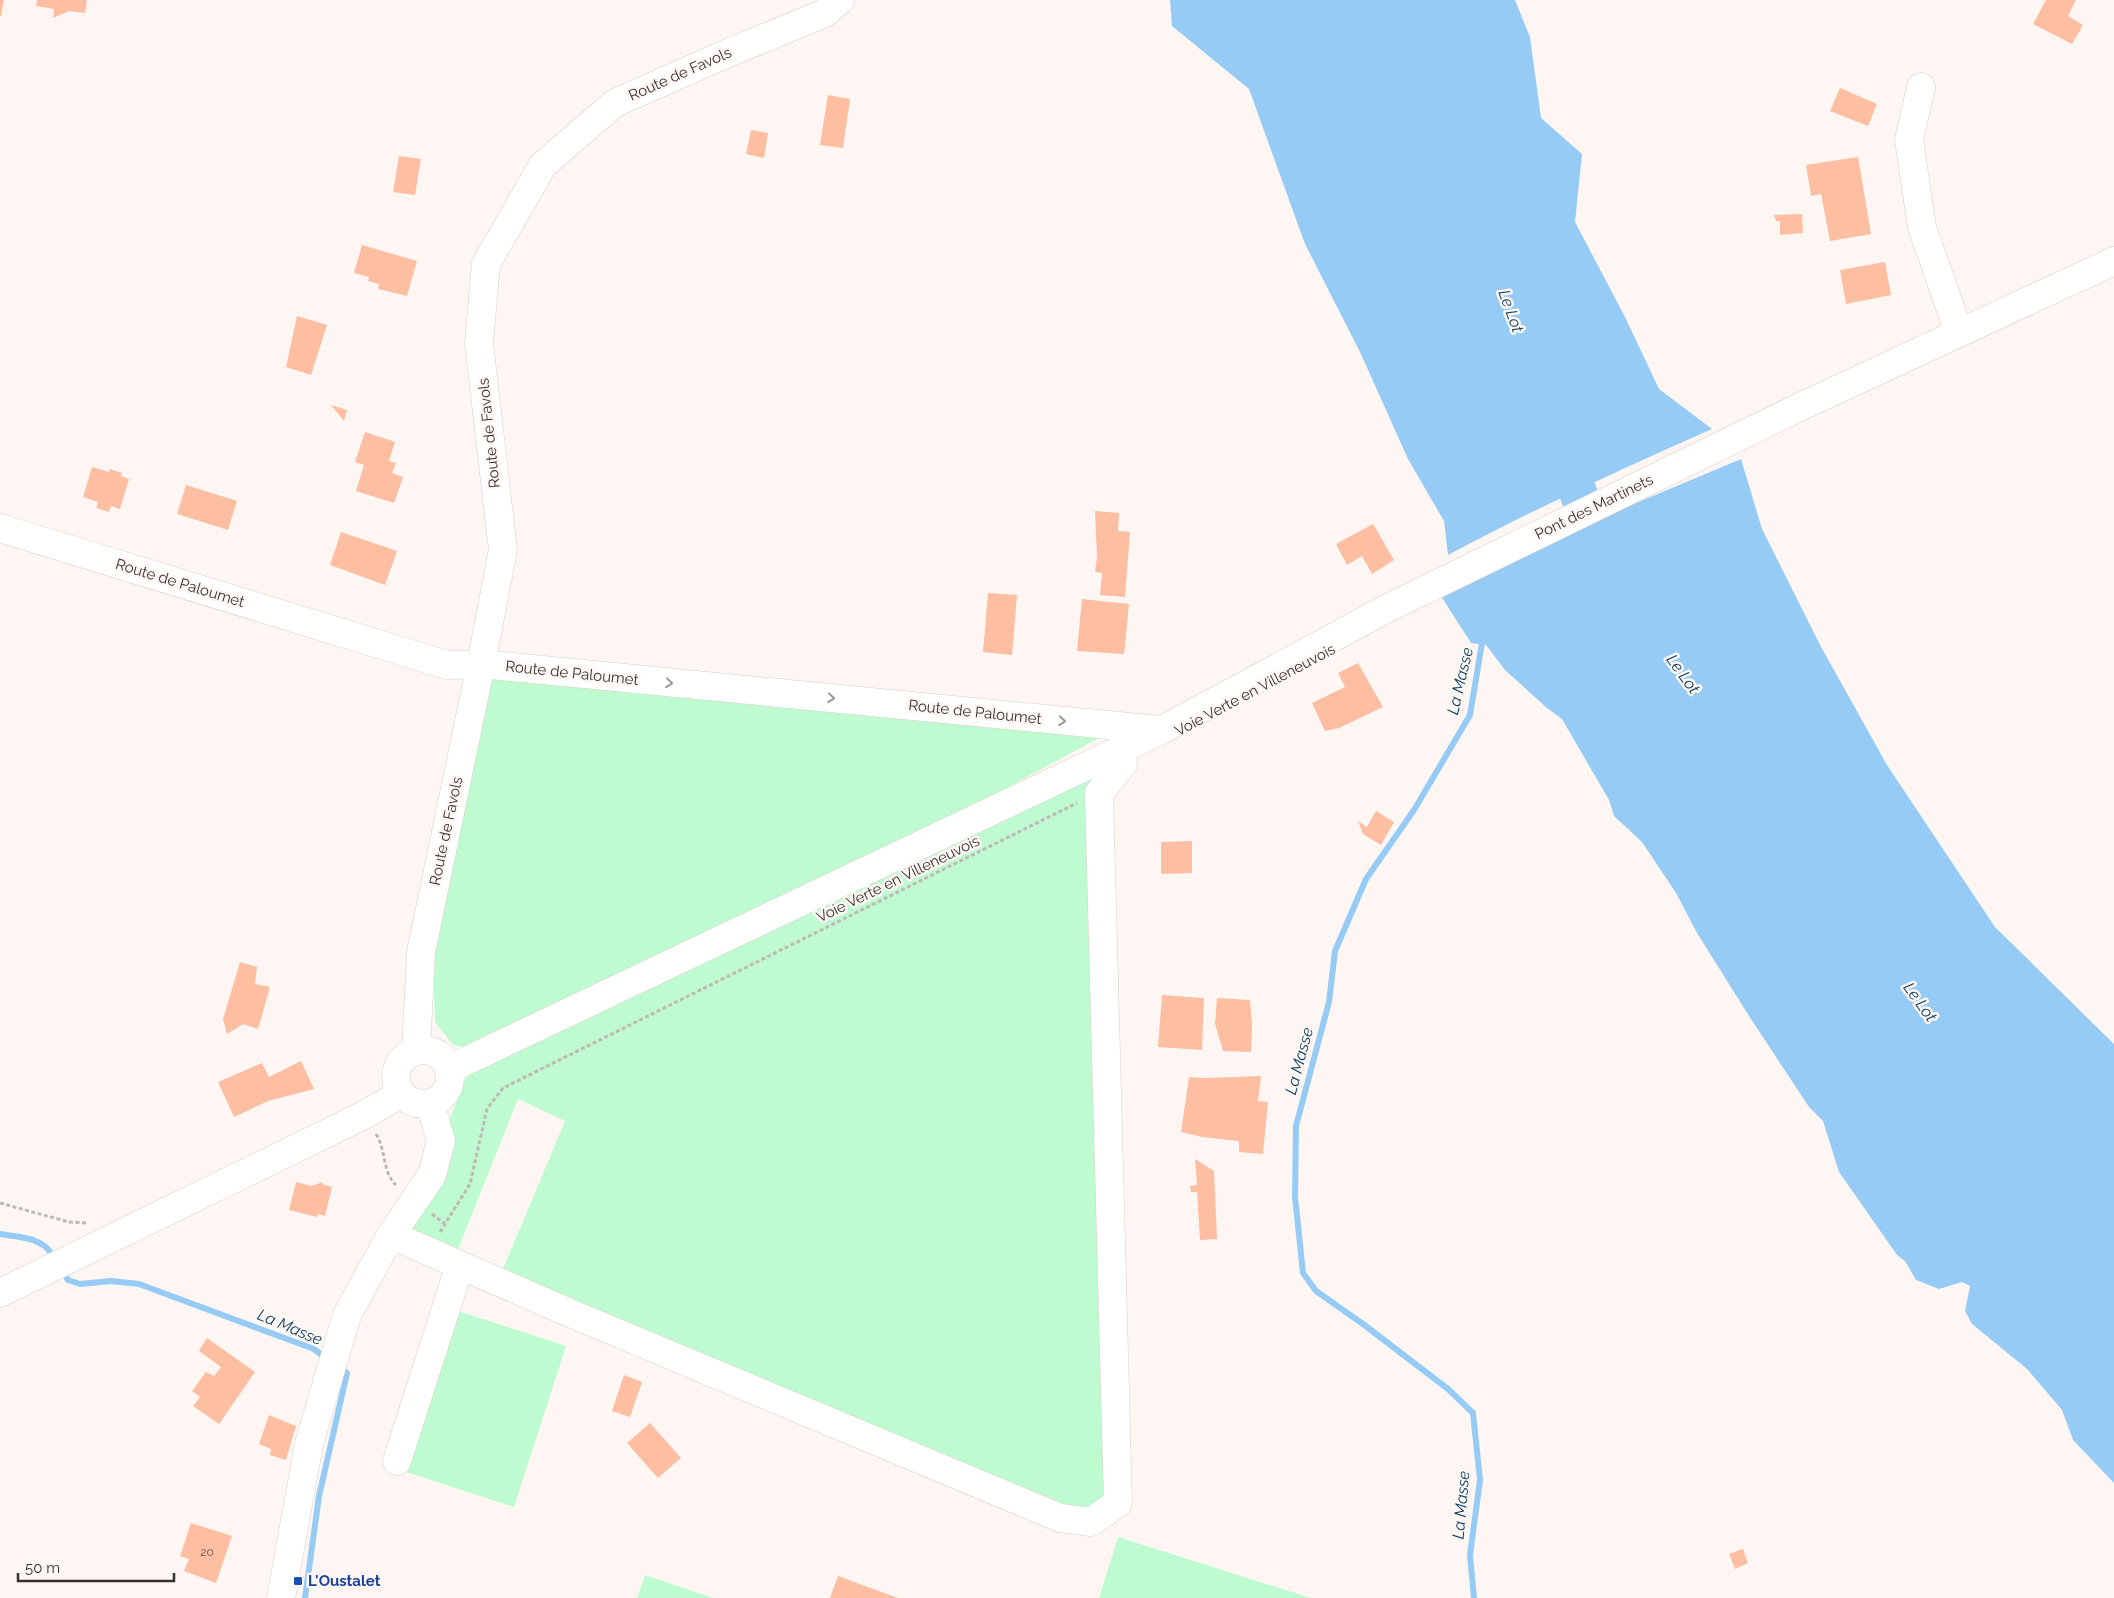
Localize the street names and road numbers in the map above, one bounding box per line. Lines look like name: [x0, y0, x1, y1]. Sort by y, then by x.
street label: Route de Favols: [626, 43, 734, 105]
street label: Route de Favols: [474, 377, 504, 489]
street label: Pont des Martinets: [1532, 471, 1656, 543]
street label: Route de Paloumet: [113, 555, 247, 611]
street label: Voie Verte en Villeneuvois: [1172, 640, 1338, 740]
street label: Route de Paloumet: [505, 657, 639, 689]
street label: Route de Paloumet: [908, 696, 1042, 728]
street label: Route de Favols: [426, 775, 466, 887]
street label: Voie Verte en Villeneuvois: [814, 832, 982, 926]

